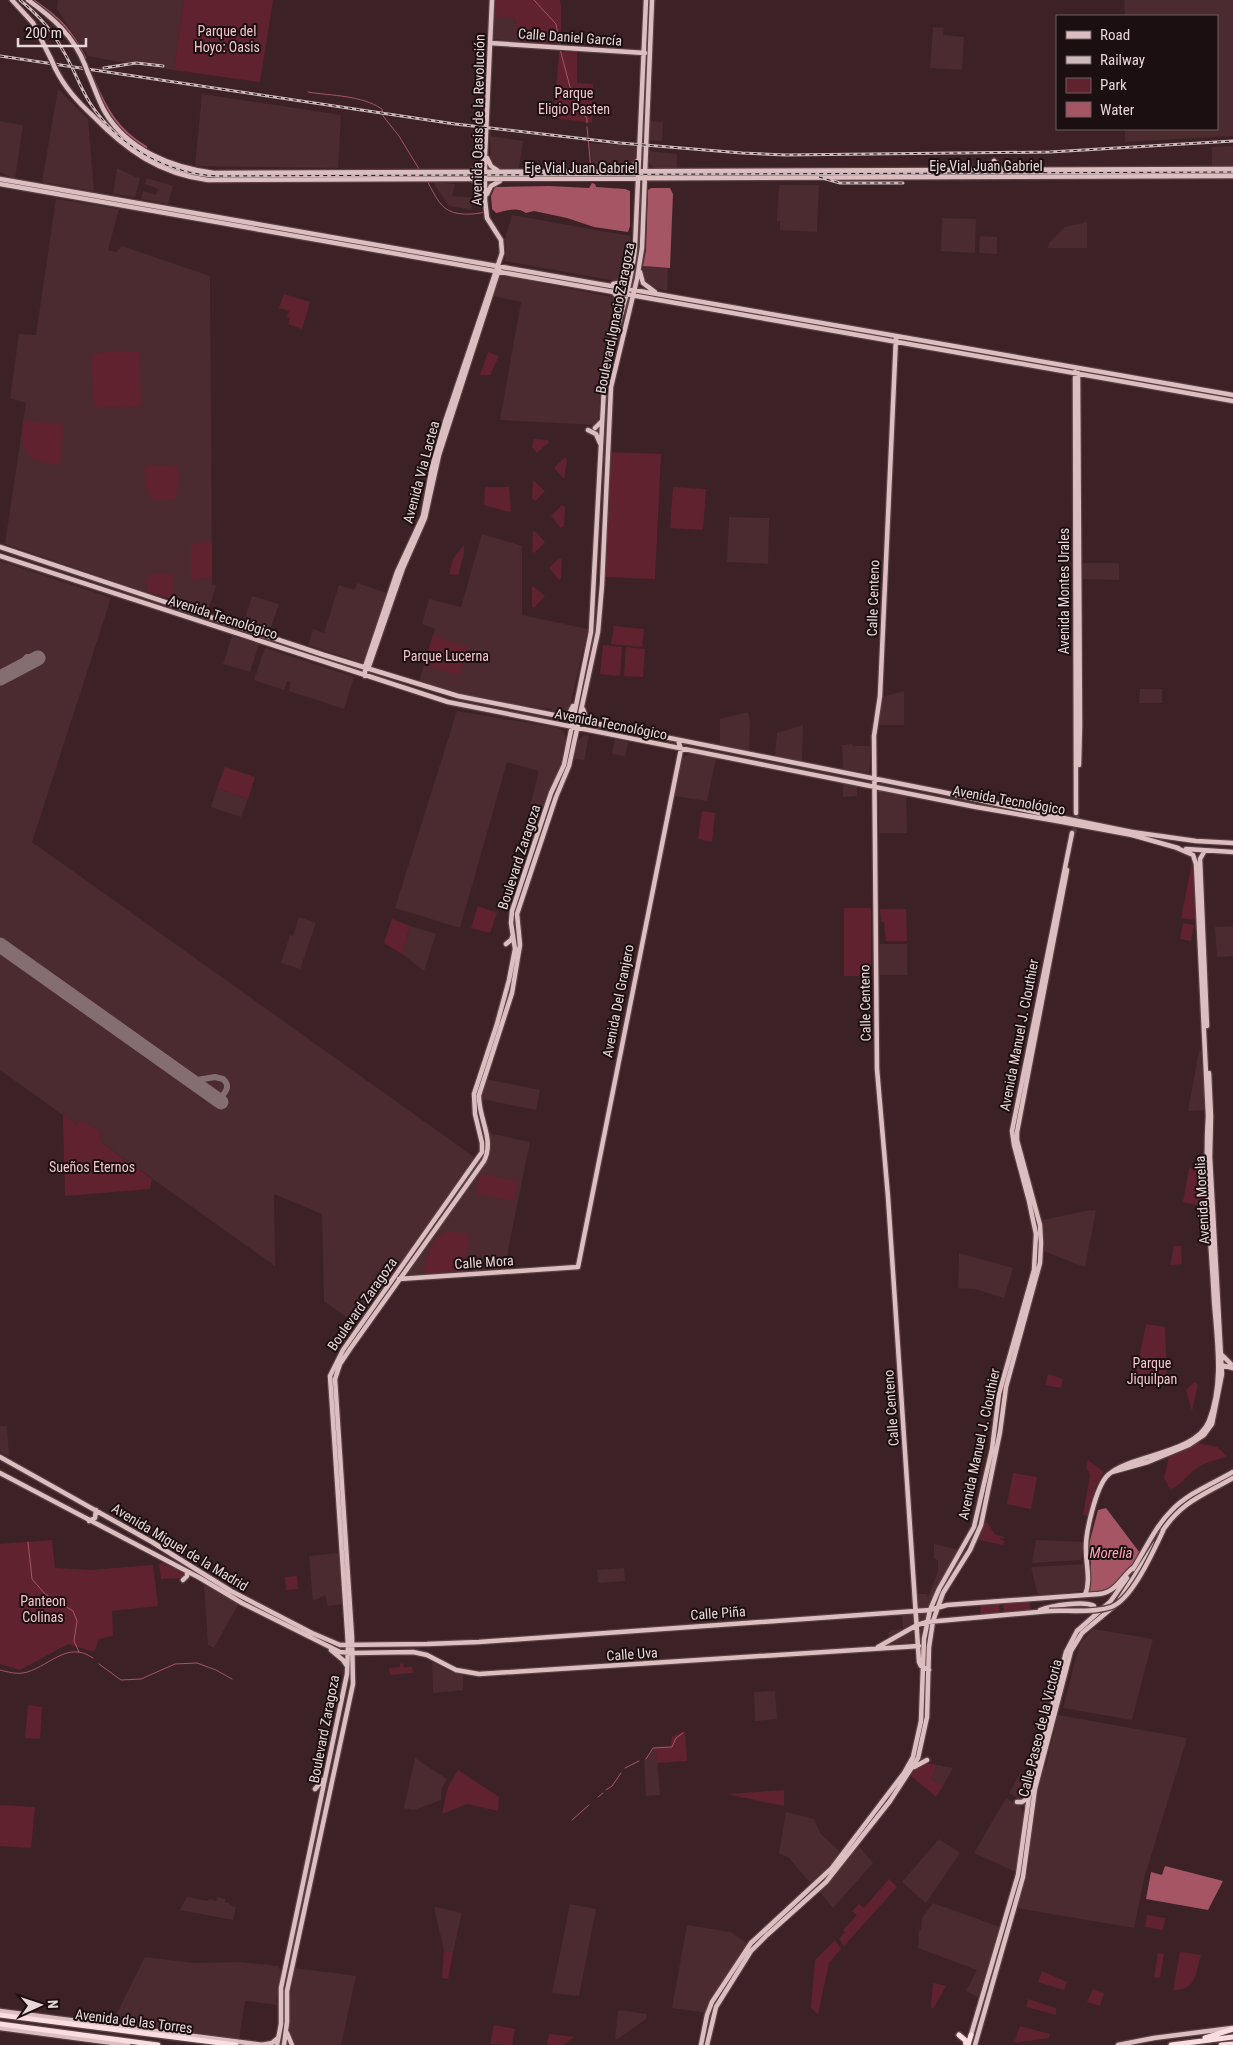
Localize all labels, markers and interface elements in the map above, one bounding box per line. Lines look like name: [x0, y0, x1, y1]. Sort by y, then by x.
scale bar: [18, 15, 85, 47]
legend: [1056, 15, 1218, 130]
park label: Parque del Hoyo: Oasis: [194, 23, 260, 55]
text: 200 m: [25, 24, 62, 42]
street label: Calle Daniel García: [518, 25, 622, 49]
text: Road: [1100, 26, 1130, 44]
street label: Avenida Oasis de la Revolución: [469, 34, 487, 206]
text: Railway: [1100, 51, 1145, 69]
text: Park: [1100, 76, 1127, 94]
park label: Parque Eligio Pasten: [538, 85, 610, 117]
text: Water: [1100, 101, 1135, 119]
street label: Eje Vial Juan Gabriel: [929, 158, 1043, 174]
street label: Eje Vial Juan Gabriel: [524, 160, 638, 176]
street label: Boulevard Ignacio Zaragoza: [593, 241, 637, 395]
street label: Avenida Via Lactea: [400, 419, 442, 525]
street label: Avenida Montes Urales: [1056, 528, 1072, 654]
street label: Calle Centeno: [864, 559, 882, 637]
street label: Avenida Tecnológico: [166, 592, 280, 642]
park label: Parque Lucerna: [403, 648, 489, 664]
street label: Avenida Tecnológico: [553, 705, 669, 743]
street label: Avenida Tecnológico: [951, 782, 1067, 818]
street label: Boulevard Zaragoza: [494, 802, 544, 912]
street label: Avenida Del Granjero: [599, 943, 637, 1059]
street label: Avenida Manuel J. Clouthier: [996, 958, 1042, 1112]
street label: Calle Centeno: [856, 965, 874, 1041]
street label: Avenida Morelia: [1192, 1155, 1212, 1245]
park label: Sueños Eternos: [49, 1159, 135, 1175]
street label: Calle Mora: [454, 1252, 514, 1272]
street label: Boulevard Zaragoza: [324, 1255, 400, 1353]
park label: Parque Jiquilpan: [1127, 1355, 1177, 1387]
street label: Avenida Manuel J. Clouthier: [955, 1367, 1003, 1521]
street label: Calle Centeno: [880, 1369, 902, 1447]
street label: Avenida Miguel de la Madrid: [109, 1500, 251, 1594]
water label: Morelia: [1089, 1544, 1133, 1562]
park label: Panteon Colinas: [20, 1593, 66, 1625]
street label: Calle Piña: [690, 1603, 746, 1623]
street label: Calle Uva: [606, 1644, 658, 1664]
street label: Calle Paseo de la Victoria: [1015, 1658, 1065, 1798]
street label: Boulevard Zaragoza: [306, 1674, 342, 1784]
north arrow: [15, 1980, 65, 2030]
text: N: [45, 2000, 61, 2009]
street label: Avenida de las Torres: [74, 2006, 194, 2036]

